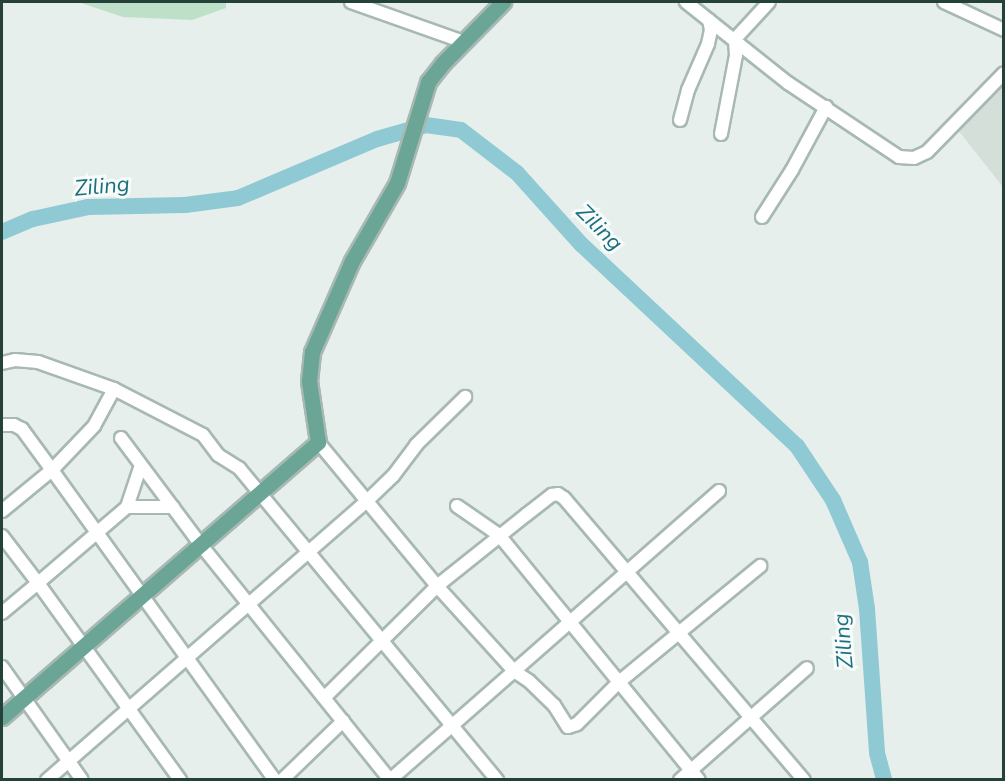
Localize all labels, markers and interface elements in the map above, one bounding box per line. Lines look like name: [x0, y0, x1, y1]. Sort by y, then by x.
water label: Ziling: [73, 171, 131, 203]
water label: Ziling: [570, 199, 628, 257]
water label: Ziling: [828, 612, 860, 670]

